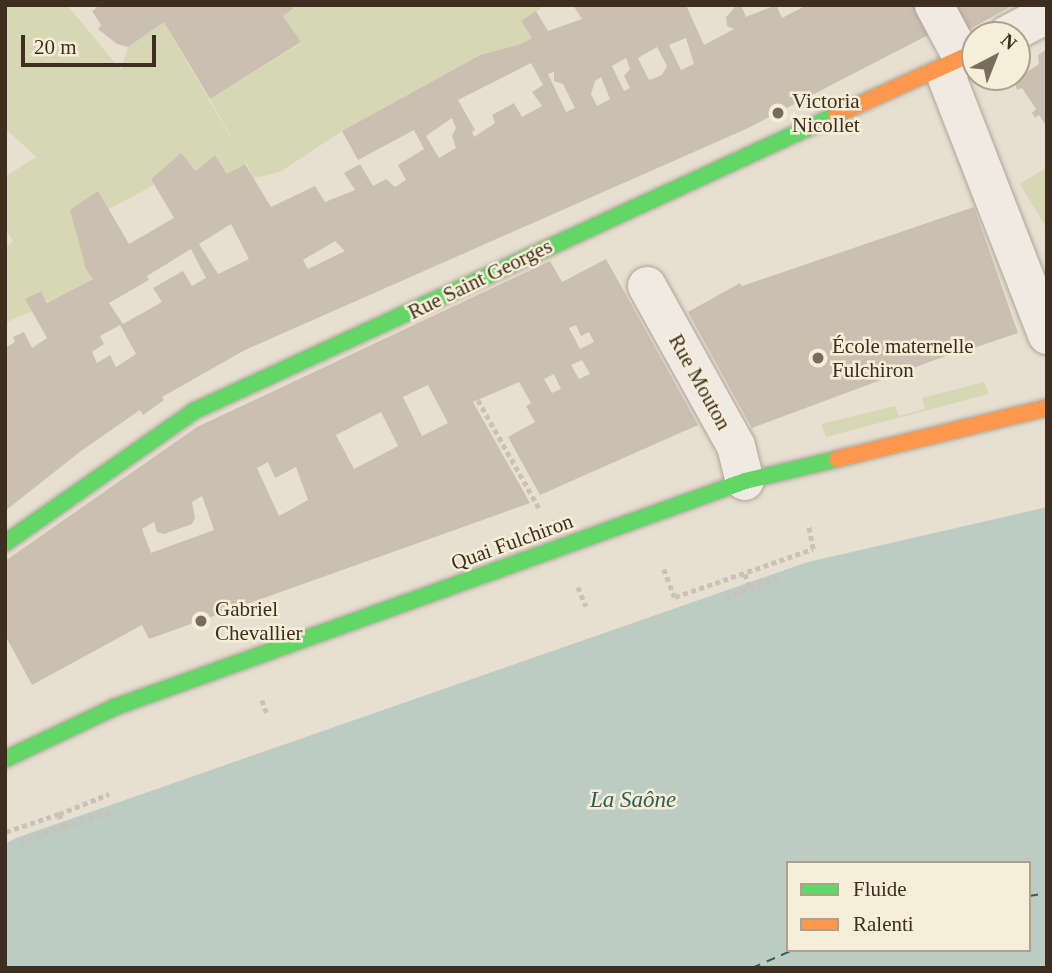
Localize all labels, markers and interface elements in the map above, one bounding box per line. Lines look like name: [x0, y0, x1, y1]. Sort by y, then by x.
scale bar: [24, 21, 159, 65]
north arrow: [961, 21, 1031, 91]
text: N: [997, 29, 1021, 54]
text: 20 m: [34, 35, 77, 59]
place label: Victoria Nicollet: [792, 88, 860, 138]
marker: Victoria Nicollet: [770, 105, 786, 121]
street label: Rue Saint Georges: [404, 233, 556, 325]
street label: Rue Mouton: [663, 330, 737, 434]
place label: École maternelle Fulchiron: [832, 333, 974, 383]
marker: École maternelle Fulchiron: [810, 350, 826, 366]
street label: Quai Fulchiron: [448, 508, 576, 576]
place label: Gabriel Chevallier: [215, 596, 302, 646]
marker: Gabriel Chevallier: [193, 613, 209, 629]
water label: La Saône: [590, 786, 676, 814]
legend: [786, 861, 1031, 952]
text: Fluide: [853, 877, 907, 901]
text: Ralenti: [853, 912, 914, 936]

